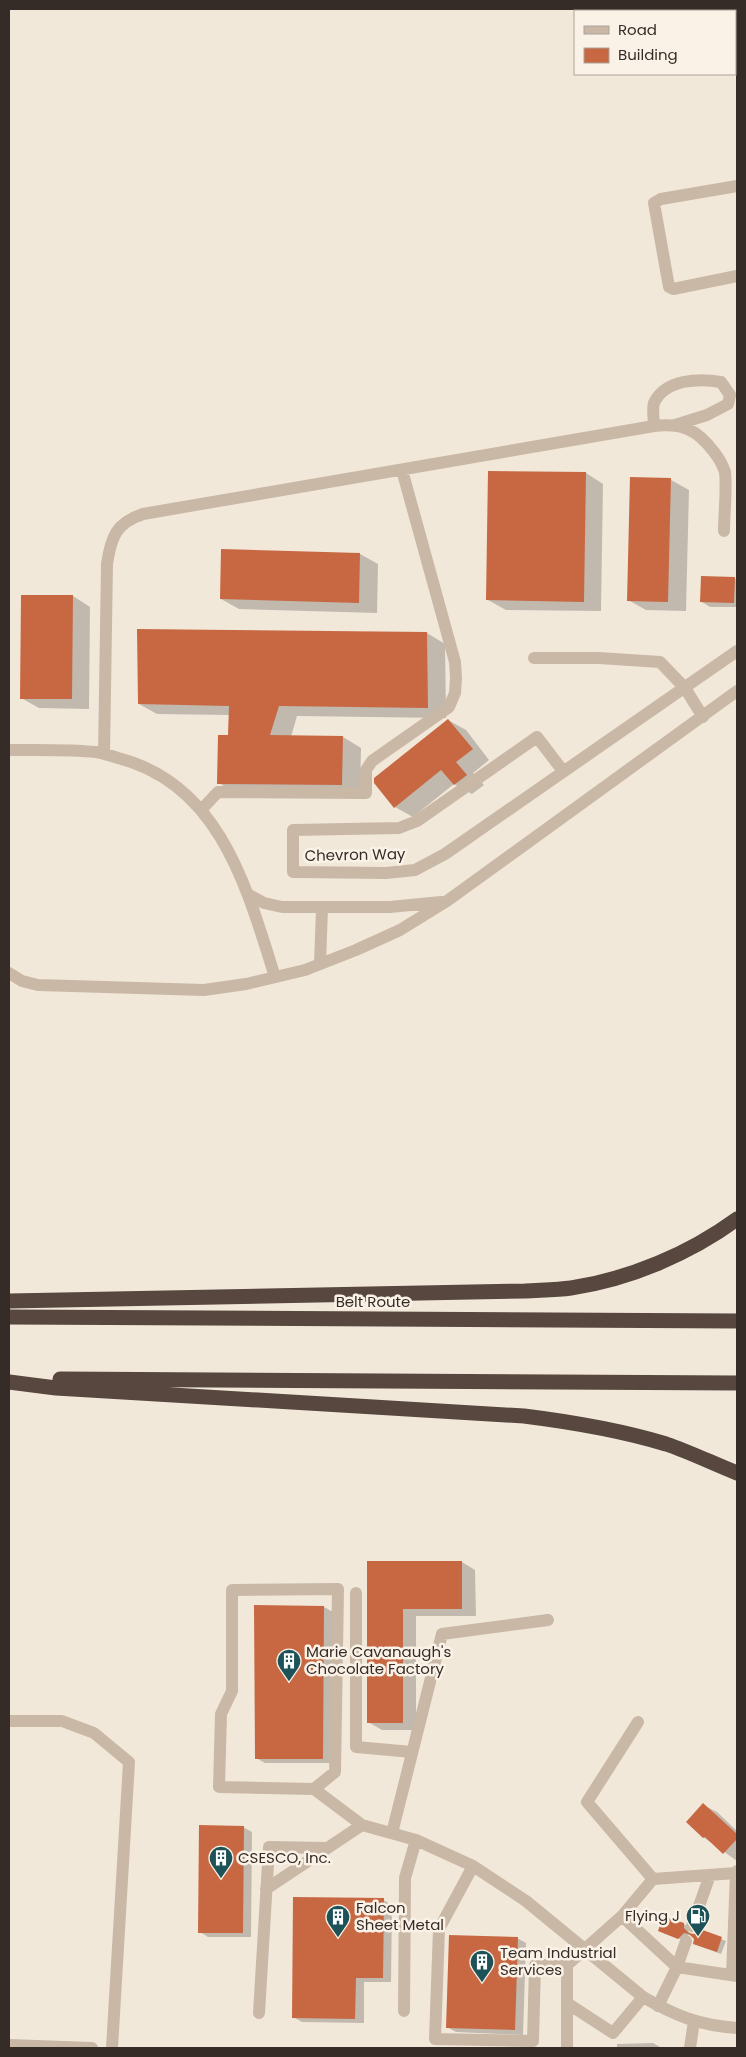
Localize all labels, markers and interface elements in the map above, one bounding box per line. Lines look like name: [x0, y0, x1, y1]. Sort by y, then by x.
legend: [574, 10, 736, 75]
text: Road: [618, 19, 657, 40]
text: Building: [618, 44, 678, 65]
street label: Chevron Way: [304, 843, 406, 866]
street label: Belt Route: [336, 1291, 410, 1312]
place label: Marie Cavanaugh's Chocolate Factory: [306, 1641, 451, 1679]
building icon: Marie Cavanaugh's Chocolate Factory: [276, 1648, 302, 1682]
building icon: CSESCO, Inc.: [208, 1845, 234, 1879]
place label: CSESCO, Inc.: [238, 1847, 331, 1868]
place label: Falcon Sheet Metal: [356, 1897, 444, 1935]
fuel station icon: Flying J: [685, 1903, 711, 1937]
building icon: Falcon Sheet Metal: [325, 1904, 351, 1938]
place label: Flying J: [625, 1905, 680, 1926]
place label: Team Industrial Services: [500, 1942, 616, 1980]
building icon: Team Industrial Services: [469, 1949, 495, 1983]

